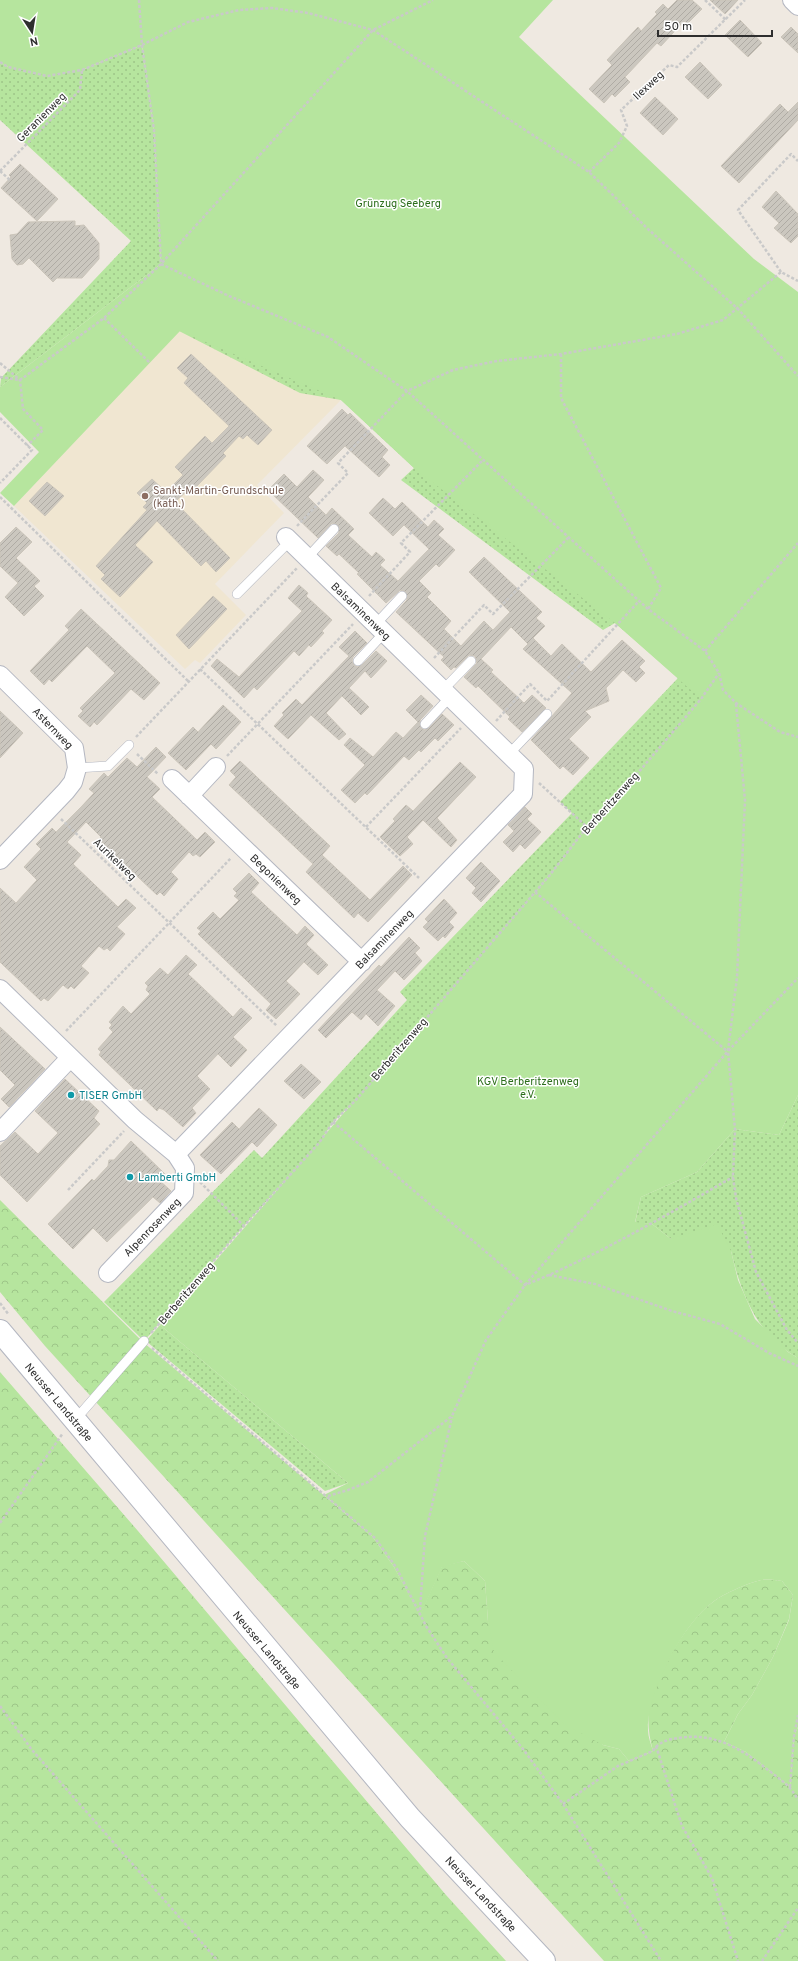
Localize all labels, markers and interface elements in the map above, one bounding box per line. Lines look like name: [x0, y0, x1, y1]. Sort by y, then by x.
north arrow: [12, 12, 52, 52]
scale bar: [658, 12, 772, 38]
text: 50 m: [664, 19, 692, 35]
text: N: [29, 33, 39, 48]
street label: Ilexweg: [630, 68, 667, 104]
street label: Geranienweg: [14, 90, 70, 146]
park label: Grünzug Seeberg: [355, 197, 441, 211]
place label: Sankt-Martin-Grundschule (kath.): [153, 484, 284, 511]
marker: Sankt-Martin-Grundschule (kath.): [140, 491, 150, 501]
street label: Balsaminenweg: [328, 580, 393, 644]
street label: Asternweg: [29, 705, 76, 753]
street label: Berberitzenweg: [579, 770, 642, 838]
street label: Aurikelweg: [90, 836, 139, 884]
street label: Begonienweg: [246, 851, 304, 908]
street label: Balsaminenweg: [353, 907, 417, 972]
street label: Berberitzenweg: [369, 1015, 431, 1084]
park label: KGV Berberitzenweg e.V.: [477, 1075, 579, 1102]
place label: TISER GmbH: [79, 1089, 142, 1103]
marker: TISER GmbH: [66, 1090, 76, 1100]
place label: Lamberti GmbH: [138, 1171, 216, 1185]
marker: Lamberti GmbH: [125, 1172, 135, 1182]
street label: Alpenrosenweg: [121, 1195, 184, 1260]
street label: Berberitzenweg: [156, 1259, 218, 1328]
street label: Neusser Landstraße: [21, 1361, 95, 1445]
street label: Neusser Landstraße: [229, 1609, 303, 1693]
street label: Neusser Landstraße: [442, 1854, 519, 1935]

